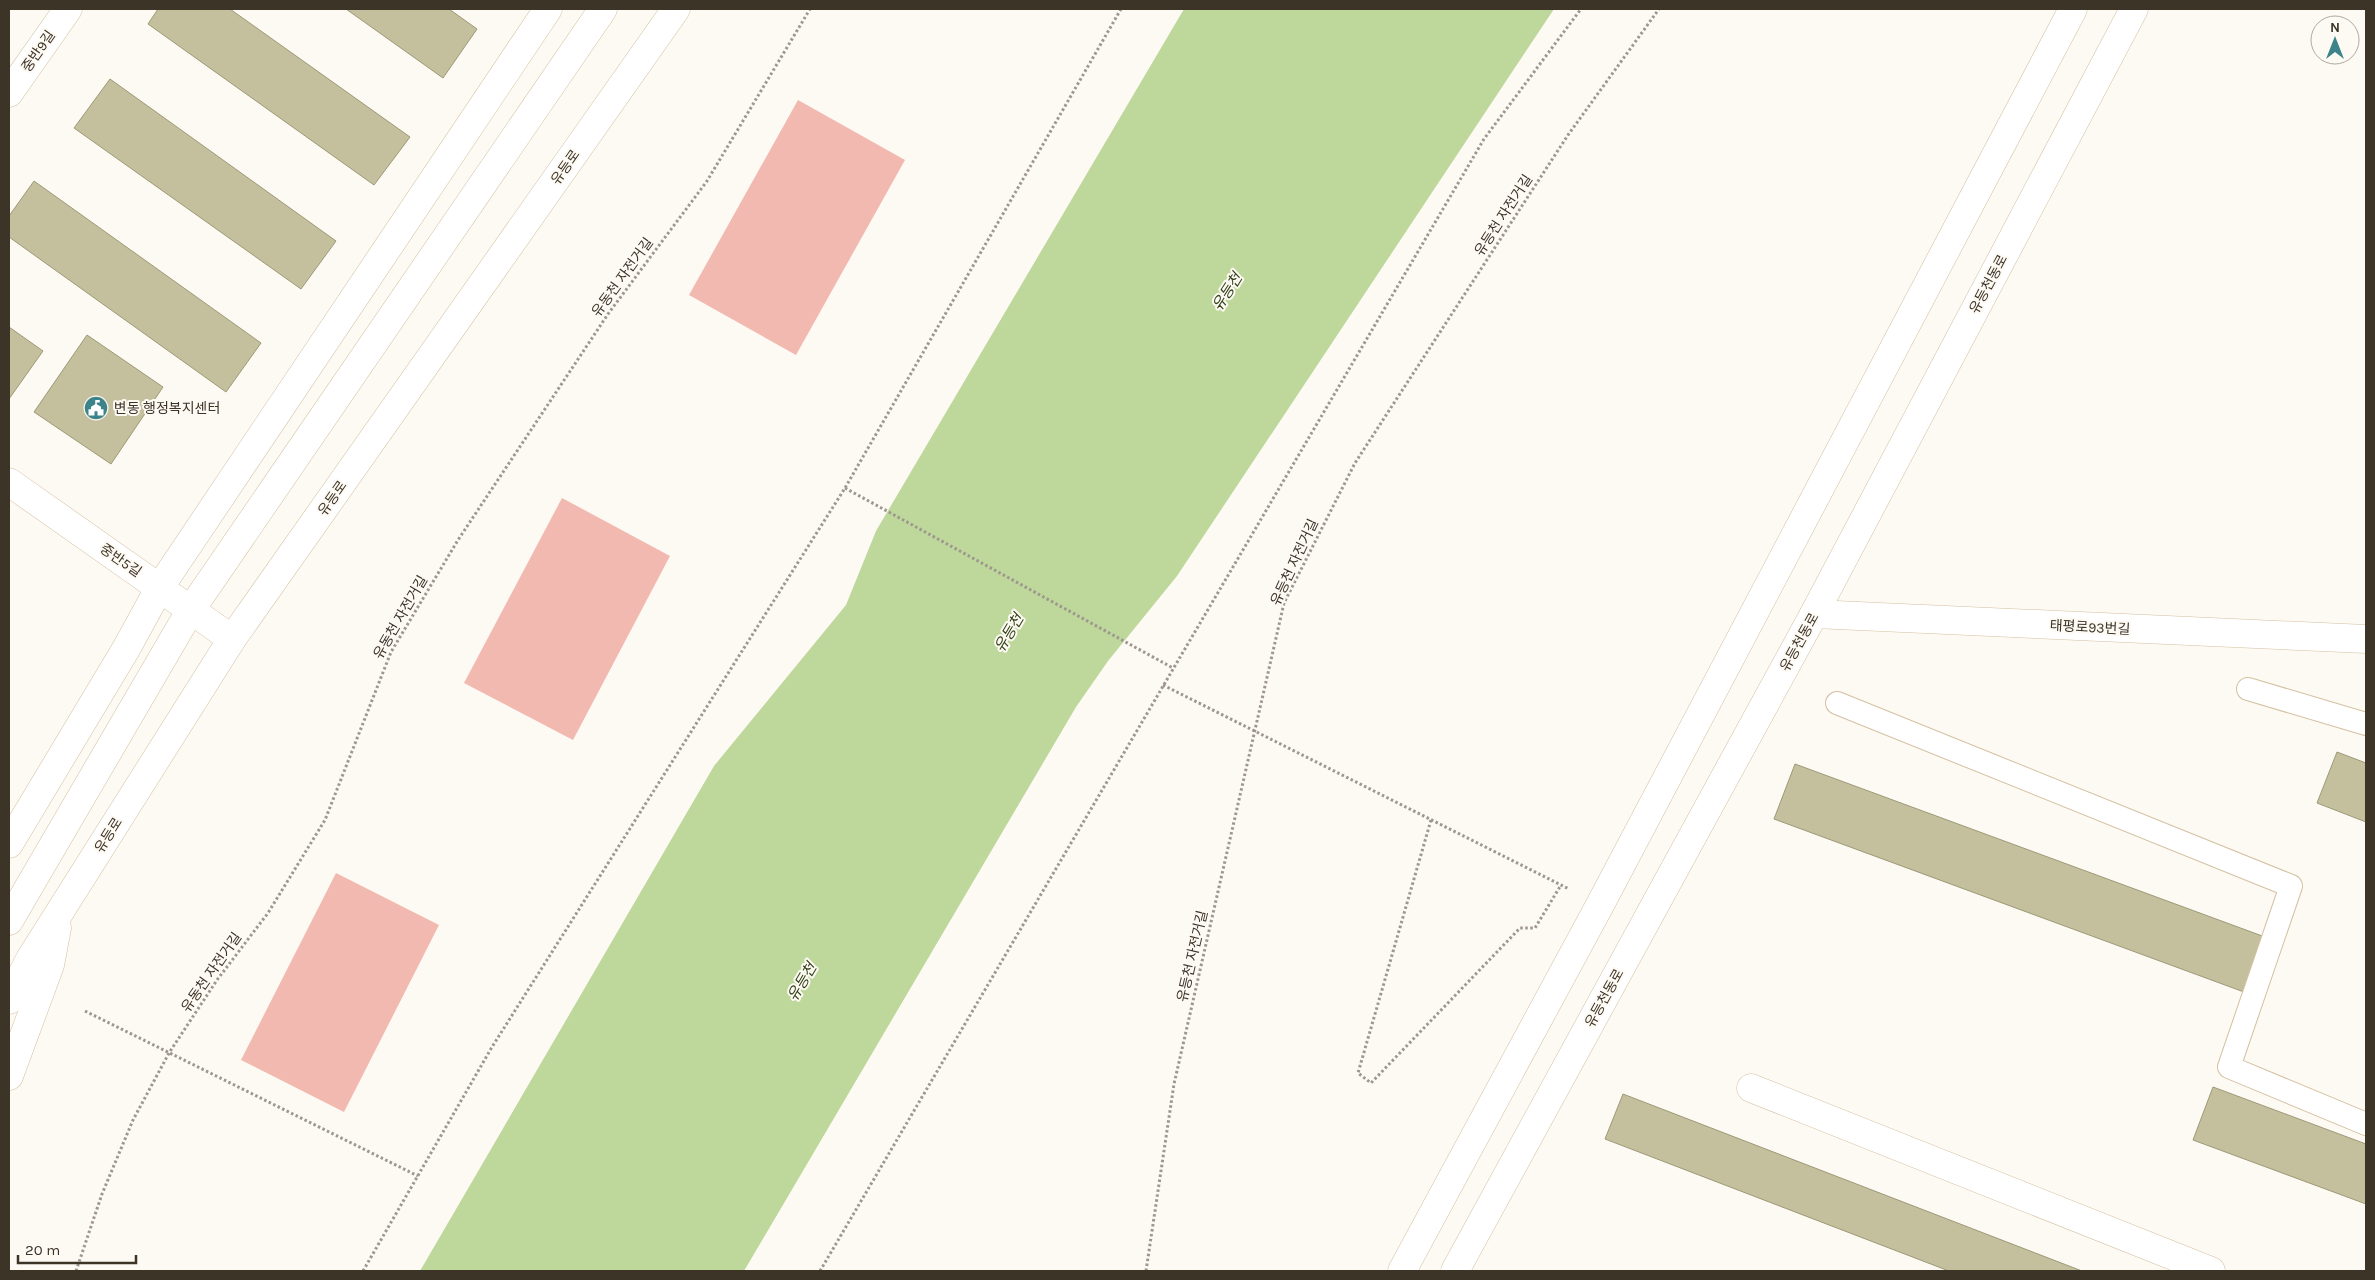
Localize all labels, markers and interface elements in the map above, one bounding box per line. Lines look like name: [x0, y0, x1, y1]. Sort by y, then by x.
north arrow: [2310, 15, 2360, 65]
text: N: [2330, 19, 2340, 36]
street label: 중반9길: [18, 27, 59, 75]
street label: 유등로: [547, 146, 584, 188]
street label: 유등천 자전거길: [1471, 171, 1536, 259]
street label: 유동천 자전거길: [588, 234, 657, 320]
street label: 유등천동로: [1966, 252, 2011, 317]
water label: 유등천: [1208, 268, 1247, 314]
public building icon: 변동 행정복지센터: [83, 395, 109, 421]
place label: 변동 행정복지센터: [114, 400, 220, 417]
street label: 유등로: [314, 477, 351, 519]
street label: 유등천 자전거길: [1267, 516, 1322, 608]
street label: 중반5길: [97, 540, 145, 581]
street label: 유동천 자전거길: [370, 573, 431, 662]
water label: 유등천: [991, 609, 1029, 655]
street label: 유등천동로: [1776, 610, 1823, 675]
street label: 태평로93번길: [2049, 617, 2131, 638]
street label: 유등로: [91, 814, 126, 856]
street label: 유등천 자전거길: [1174, 909, 1211, 1004]
street label: 유동천 자전거길: [178, 929, 245, 1015]
water label: 유등천: [784, 958, 822, 1004]
street label: 유등천동로: [1581, 966, 1628, 1031]
scale bar: [18, 1232, 135, 1264]
text: 20 m: [25, 1241, 60, 1259]

